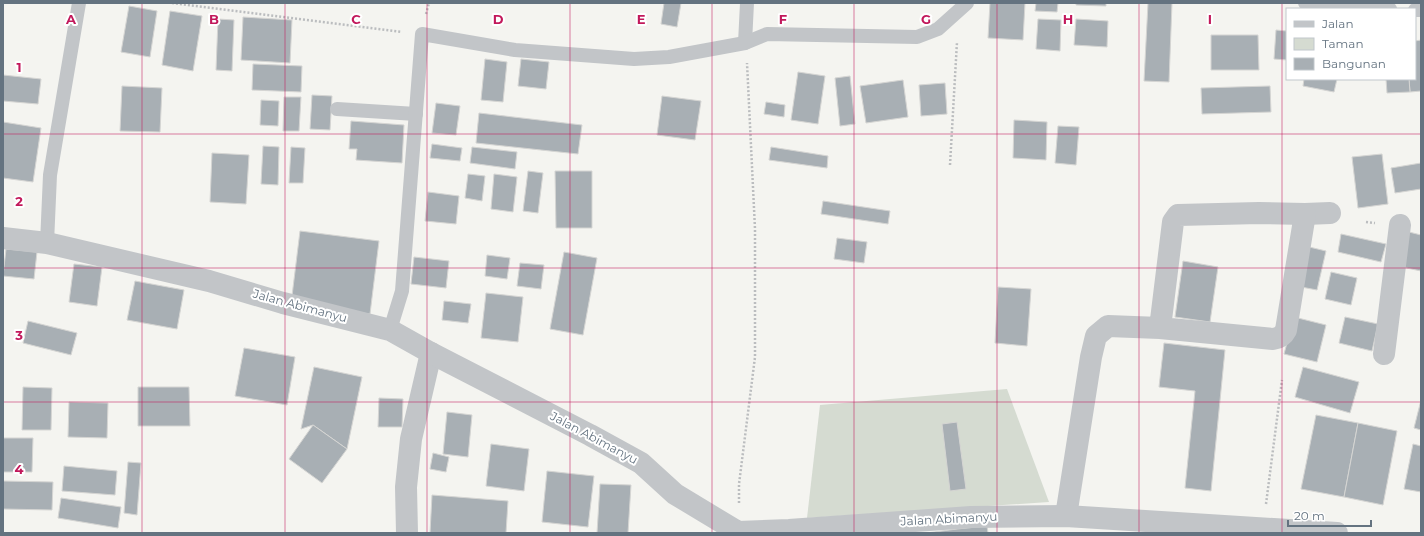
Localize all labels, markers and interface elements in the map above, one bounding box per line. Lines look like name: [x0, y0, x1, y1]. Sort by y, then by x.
legend: [1286, 8, 1416, 80]
text: A: [65, 11, 77, 27]
text: B: [209, 11, 219, 27]
text: C: [351, 11, 361, 27]
text: D: [493, 11, 504, 27]
text: E: [637, 11, 646, 27]
text: F: [779, 11, 787, 27]
text: G: [921, 11, 931, 27]
text: H: [1063, 11, 1073, 27]
text: I: [1208, 11, 1212, 27]
text: Jalan: [1321, 16, 1354, 31]
text: Taman: [1322, 36, 1364, 51]
text: Bangunan: [1322, 56, 1386, 71]
text: 1: [16, 59, 22, 75]
text: 2: [15, 193, 23, 209]
street label: Jalan Abimanyu: [250, 285, 349, 325]
text: 3: [14, 327, 23, 343]
street label: Jalan Abimanyu: [547, 408, 641, 467]
text: 4: [15, 461, 24, 477]
scale bar: [1288, 502, 1371, 528]
street label: Jalan Abimanyu: [899, 508, 998, 529]
text: 20 m: [1294, 508, 1325, 523]

